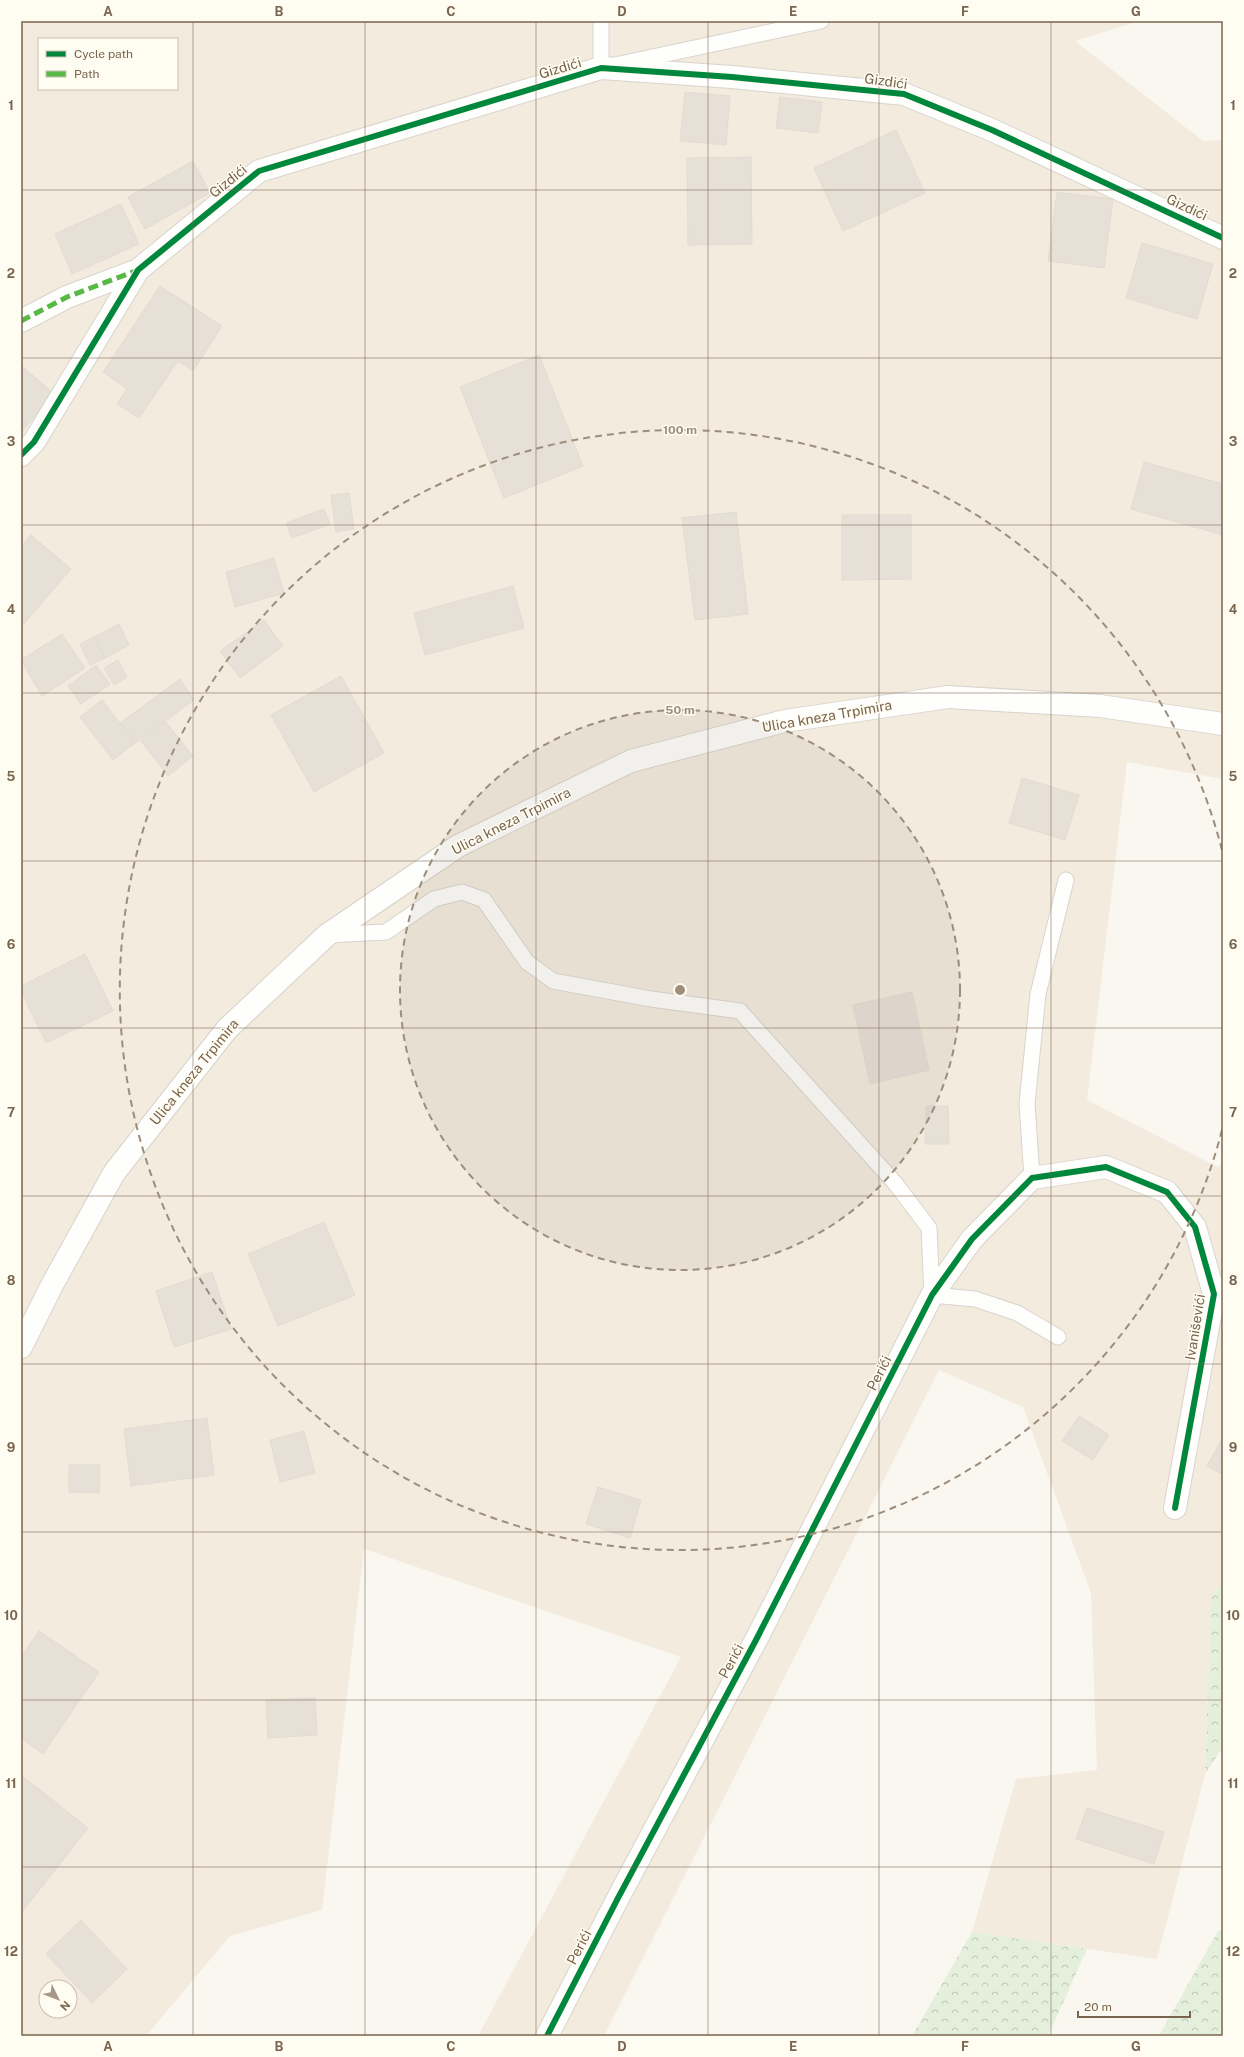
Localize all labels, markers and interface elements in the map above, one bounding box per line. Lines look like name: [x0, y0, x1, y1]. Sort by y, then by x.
text: A: [103, 4, 113, 19]
text: B: [275, 4, 284, 19]
text: C: [446, 4, 456, 19]
text: D: [617, 4, 627, 19]
text: E: [789, 4, 797, 19]
text: F: [961, 4, 969, 19]
text: G: [1131, 4, 1141, 19]
legend: [38, 38, 178, 90]
text: Cycle path: [74, 47, 133, 61]
street label: Gizdići: [537, 54, 583, 82]
text: Path: [74, 67, 100, 81]
street label: Gizdići: [863, 70, 909, 92]
text: 1: [8, 98, 14, 113]
text: 1: [1230, 98, 1236, 113]
street label: Gizdići: [206, 161, 250, 201]
street label: Gizdići: [1164, 191, 1210, 223]
text: 2: [7, 266, 15, 281]
text: 2: [1229, 266, 1237, 281]
text: 100 m: [663, 423, 697, 437]
text: 3: [7, 434, 16, 449]
text: 3: [1229, 434, 1238, 449]
text: 4: [7, 602, 16, 617]
text: 4: [1229, 602, 1238, 617]
street label: Ulica kneza Trpimira: [761, 697, 893, 735]
text: 50 m: [665, 703, 695, 717]
text: 5: [7, 769, 16, 784]
text: 5: [1229, 769, 1238, 784]
street label: Ulica kneza Trpimira: [449, 784, 573, 858]
text: 6: [7, 937, 16, 952]
text: 6: [1229, 937, 1238, 952]
centre of rings: [673, 983, 687, 997]
street label: Ulica kneza Trpimira: [146, 1016, 242, 1128]
text: 7: [7, 1105, 15, 1120]
text: 7: [1229, 1105, 1237, 1120]
text: 8: [7, 1273, 16, 1288]
text: 8: [1229, 1273, 1238, 1288]
street label: Ivaniševići: [1182, 1293, 1208, 1361]
street label: Perići: [864, 1353, 894, 1393]
text: 9: [7, 1440, 15, 1455]
text: 9: [1229, 1440, 1237, 1455]
text: 10: [4, 1608, 18, 1623]
text: 10: [1226, 1608, 1240, 1623]
street label: Perići: [715, 1641, 747, 1681]
text: 11: [5, 1776, 17, 1791]
text: 11: [1227, 1776, 1239, 1791]
street label: Perići: [564, 1927, 594, 1967]
text: 12: [4, 1944, 18, 1959]
text: 12: [1226, 1944, 1240, 1959]
north arrow: [38, 1979, 78, 2019]
scale bar: [1078, 1993, 1190, 2019]
text: N: [58, 1999, 73, 2013]
text: 20 m: [1084, 2000, 1112, 2014]
text: A: [103, 2039, 113, 2054]
text: B: [275, 2039, 284, 2054]
text: C: [446, 2039, 456, 2054]
text: D: [617, 2039, 627, 2054]
text: E: [789, 2039, 797, 2054]
text: F: [961, 2039, 969, 2054]
text: G: [1131, 2039, 1141, 2054]

